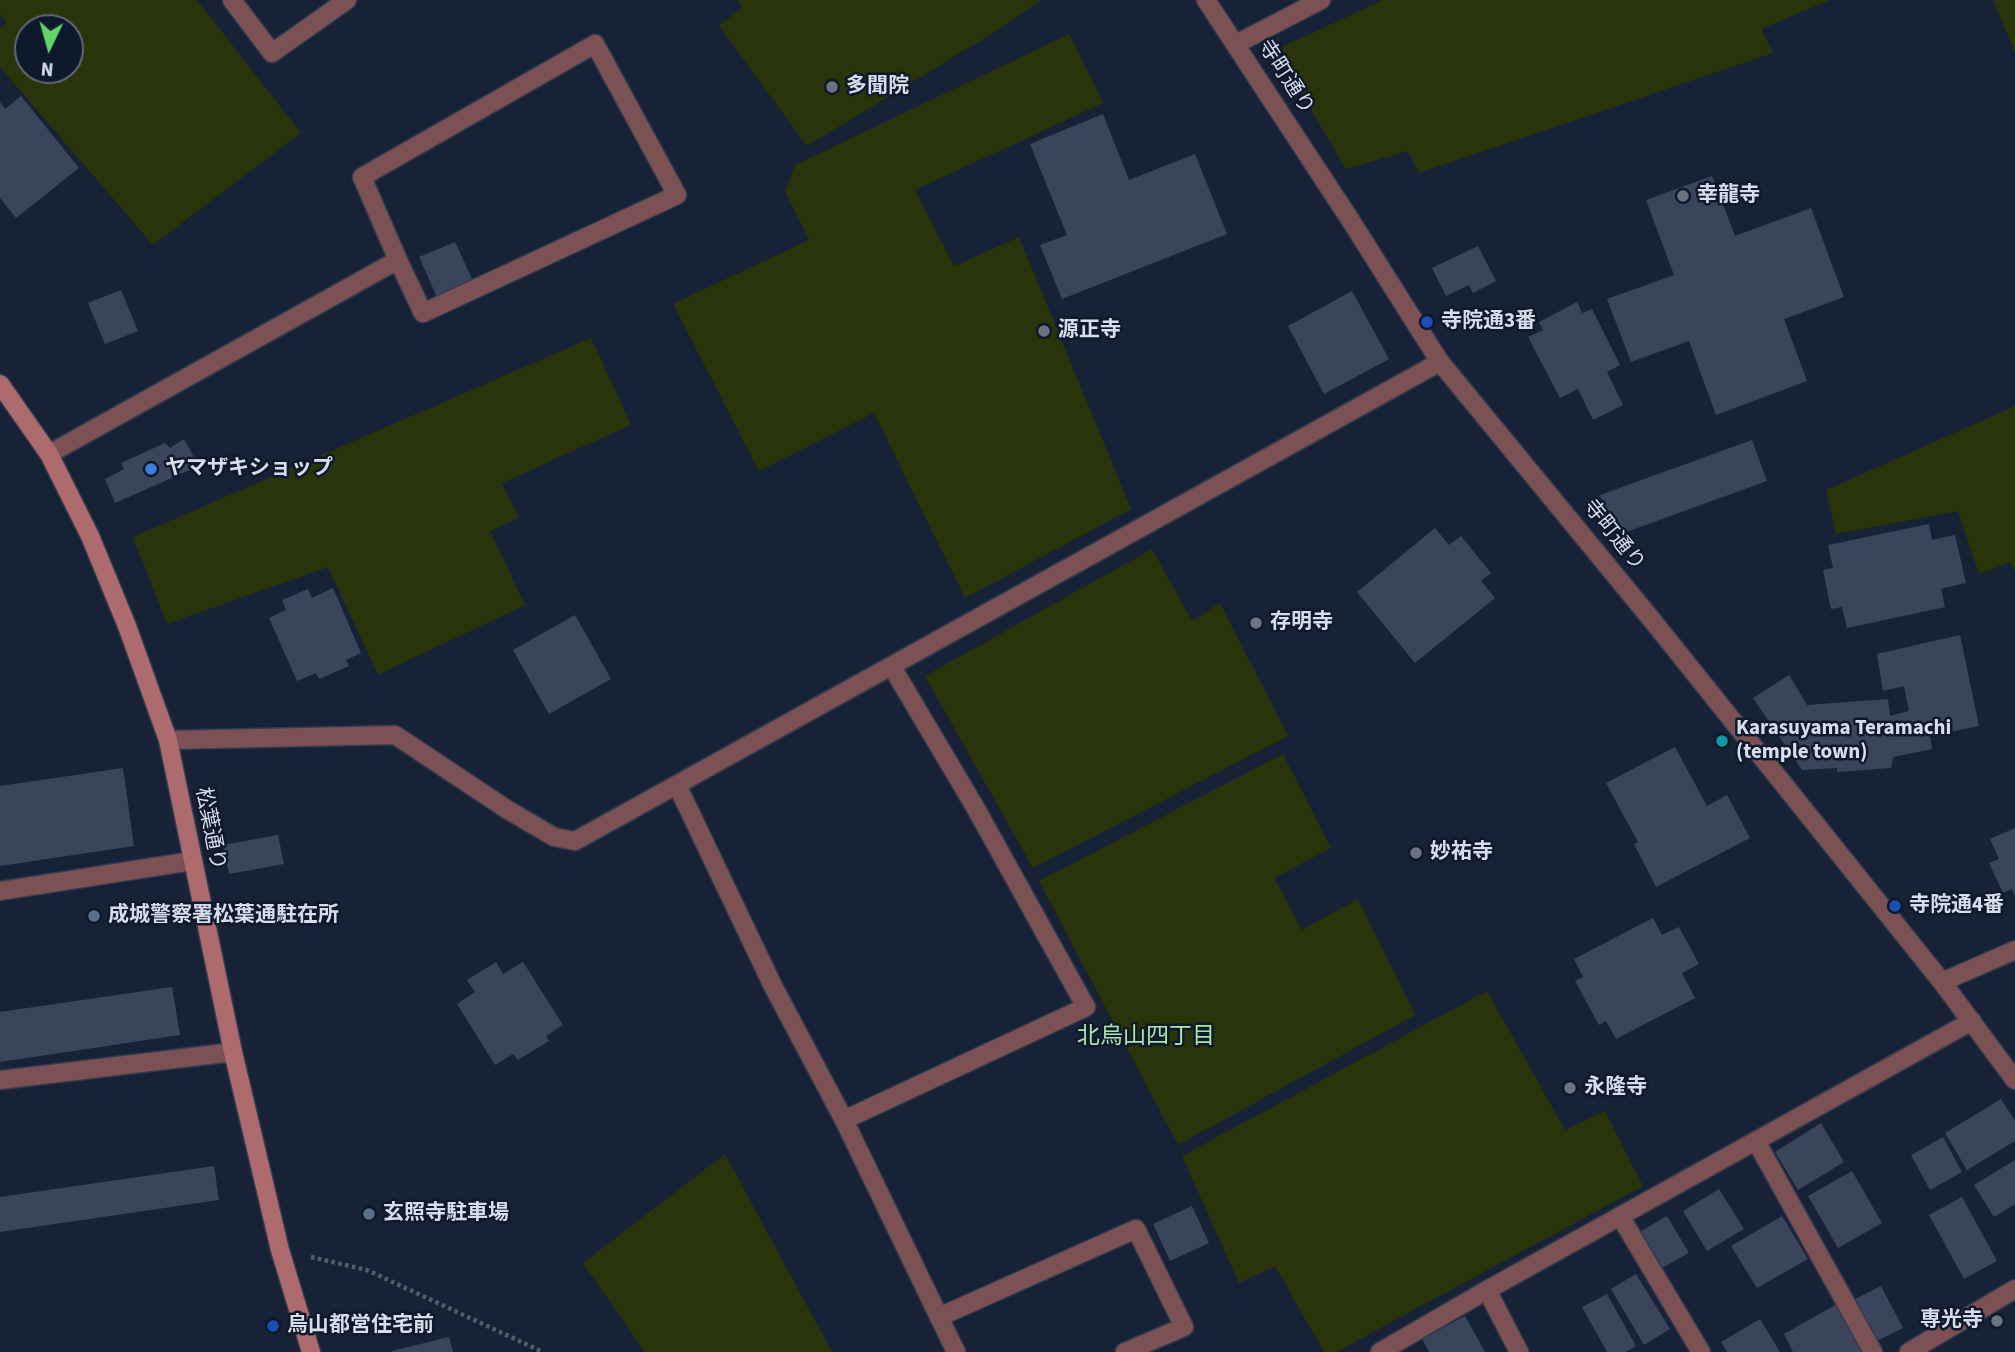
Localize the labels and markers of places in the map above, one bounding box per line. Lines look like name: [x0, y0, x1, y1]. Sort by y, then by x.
place label: 多聞院: [846, 74, 909, 100]
marker: 多聞院: [824, 79, 840, 95]
place label: 幸龍寺: [1697, 183, 1760, 209]
marker: 幸龍寺: [1675, 188, 1691, 204]
place label: 寺院通3番: [1441, 309, 1536, 335]
marker: 寺院通3番: [1419, 314, 1435, 330]
place label: 源正寺: [1058, 318, 1121, 344]
marker: 源正寺: [1036, 323, 1052, 339]
place label: ヤマザキショップ: [165, 456, 333, 482]
marker: ヤマザキショップ: [143, 461, 159, 477]
place label: 存明寺: [1270, 610, 1333, 636]
marker: 存明寺: [1248, 615, 1264, 631]
place label: Karasuyama Teramachi (temple town): [1736, 716, 1951, 766]
marker: Karasuyama Teramachi (temple town): [1714, 733, 1730, 749]
place label: 妙祐寺: [1430, 840, 1493, 866]
marker: 妙祐寺: [1408, 845, 1424, 861]
place label: 寺院通4番: [1909, 893, 2004, 919]
marker: 寺院通4番: [1887, 898, 1903, 914]
place label: 成城警察署松葉通駐在所: [108, 903, 339, 929]
marker: 成城警察署松葉通駐在所: [86, 908, 102, 924]
place label: 永隆寺: [1584, 1075, 1647, 1101]
marker: 永隆寺: [1562, 1080, 1578, 1096]
place label: 玄照寺駐車場: [383, 1201, 509, 1227]
marker: 玄照寺駐車場: [361, 1206, 377, 1222]
place label: 専光寺: [1920, 1308, 1983, 1334]
place label: 烏山都営住宅前: [287, 1313, 434, 1339]
marker: 専光寺: [1989, 1313, 2005, 1329]
marker: 烏山都営住宅前: [265, 1318, 281, 1334]

